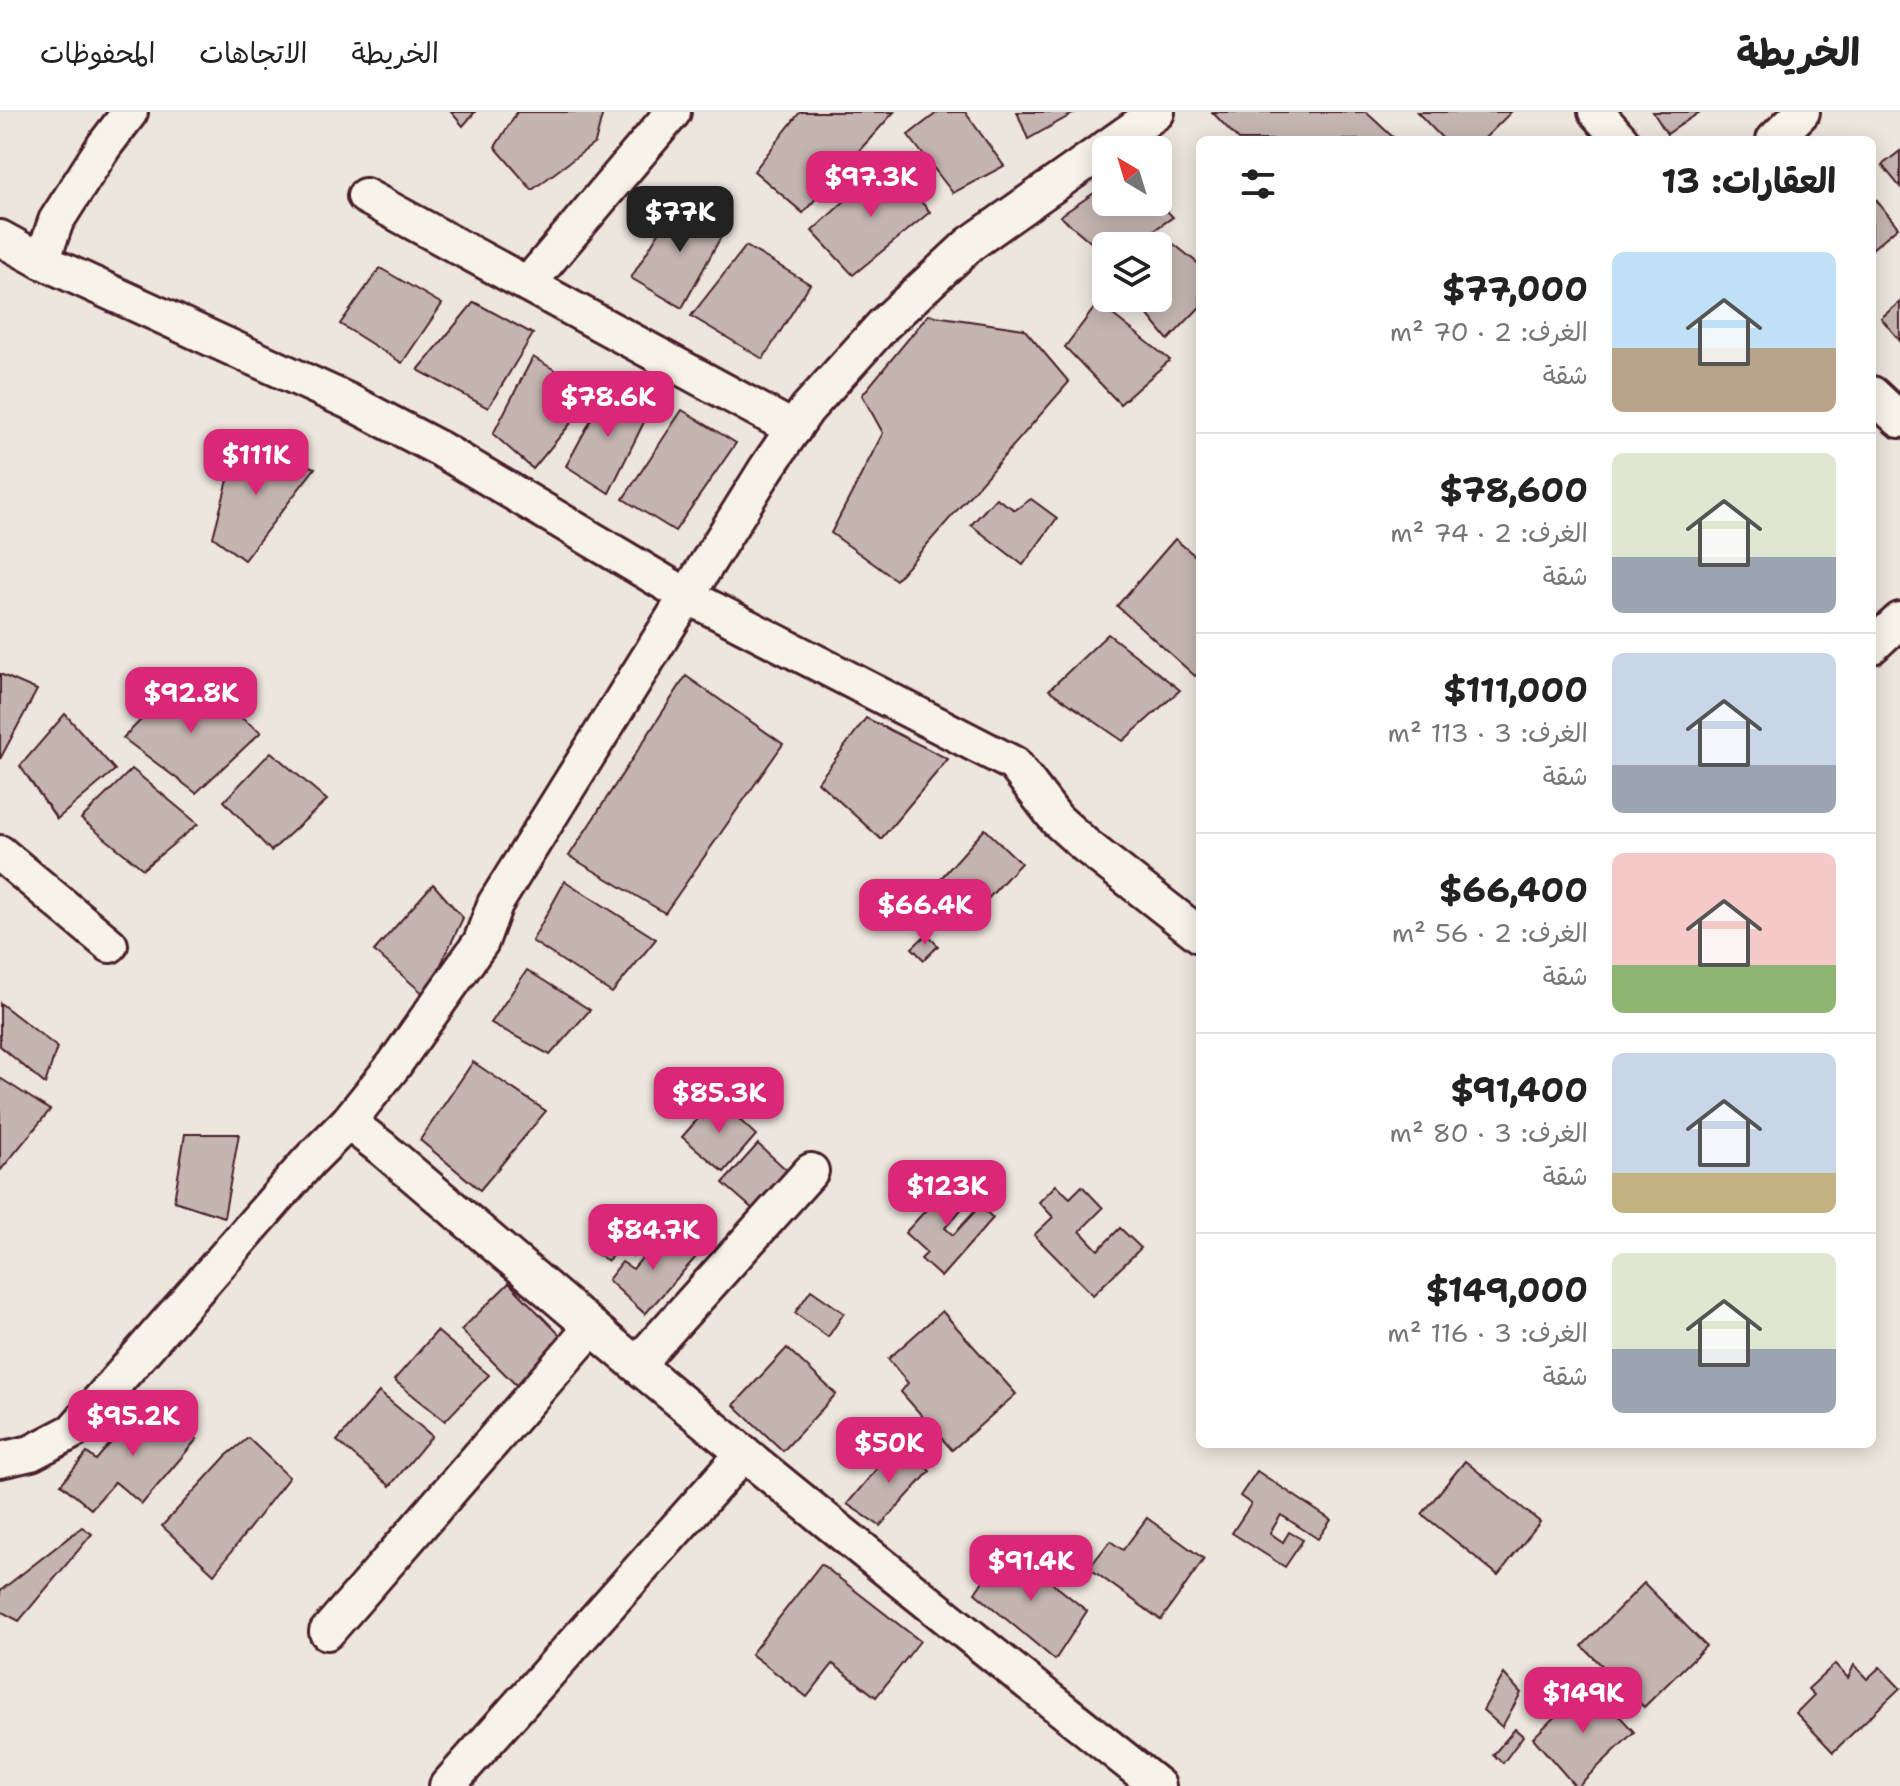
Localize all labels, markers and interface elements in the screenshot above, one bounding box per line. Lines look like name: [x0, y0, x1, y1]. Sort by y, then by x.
text: الخريطة: [1736, 27, 1860, 78]
text: المحفوظات: [40, 34, 155, 72]
text: الاتجاهات: [199, 34, 307, 72]
text: الخريطة: [351, 34, 439, 72]
north arrow: [1092, 136, 1172, 216]
map controls: [1092, 136, 1172, 312]
pin: $97.3K: [806, 151, 936, 219]
text: العقارات: 13: [1661, 158, 1836, 204]
text: $97.3K: [824, 159, 918, 194]
icon: filters: [1236, 162, 1280, 206]
pin: $77K: [633, 186, 727, 254]
text: $77K: [645, 194, 715, 229]
button: layers: [1092, 232, 1172, 312]
text: $77,000: [1442, 266, 1588, 312]
icon: home: [1676, 284, 1772, 380]
text: الغرف: 2 · 70 m²: [1390, 314, 1588, 349]
text: شقة: [1543, 357, 1588, 392]
pin: $78.6K: [543, 371, 673, 439]
text: $78.6K: [560, 379, 656, 414]
pin: $111K: [200, 429, 312, 497]
text: $111K: [222, 437, 290, 472]
text: $78,600: [1439, 467, 1588, 513]
icon: home: [1676, 485, 1772, 581]
text: الغرف: 2 · 74 m²: [1390, 515, 1588, 550]
text: شقة: [1543, 558, 1588, 593]
pin: $92.8K: [126, 667, 256, 735]
text: $111,000: [1443, 667, 1588, 713]
text: $92.8K: [143, 675, 239, 710]
icon: home: [1676, 685, 1772, 781]
text: الغرف: 3 · 113 m²: [1388, 715, 1588, 750]
text: شقة: [1543, 758, 1588, 793]
text: $66,400: [1439, 867, 1588, 913]
pin: $66.4K: [860, 879, 990, 947]
icon: home: [1676, 885, 1772, 981]
text: $66.4K: [877, 887, 973, 922]
text: الغرف: 2 · 56 m²: [1392, 915, 1588, 950]
text: شقة: [1543, 958, 1588, 993]
pin: $85.3K: [654, 1067, 784, 1135]
text: $91,400: [1450, 1067, 1588, 1113]
text: $85.3K: [672, 1075, 766, 1110]
icon: home: [1676, 1085, 1772, 1181]
text: الغرف: 3 · 80 m²: [1390, 1115, 1588, 1150]
text: شقة: [1543, 1158, 1588, 1193]
pin: $123K: [891, 1160, 1003, 1228]
text: $123K: [906, 1168, 988, 1203]
pin: $84.7K: [588, 1204, 718, 1272]
text: $84.7K: [606, 1212, 700, 1247]
text: $149,000: [1425, 1267, 1588, 1313]
icon: home: [1676, 1285, 1772, 1381]
text: الغرف: 3 · 116 m²: [1387, 1315, 1588, 1350]
text: شقة: [1543, 1358, 1588, 1393]
pin: $95.2K: [68, 1390, 198, 1458]
text: $95.2K: [86, 1398, 180, 1433]
pin: $50K: [842, 1417, 936, 1485]
text: $50K: [854, 1425, 924, 1460]
pin: $91.4K: [966, 1535, 1096, 1603]
text: $91.4K: [988, 1543, 1074, 1578]
pin: $149K: [1527, 1667, 1639, 1735]
text: $149K: [1542, 1675, 1624, 1710]

